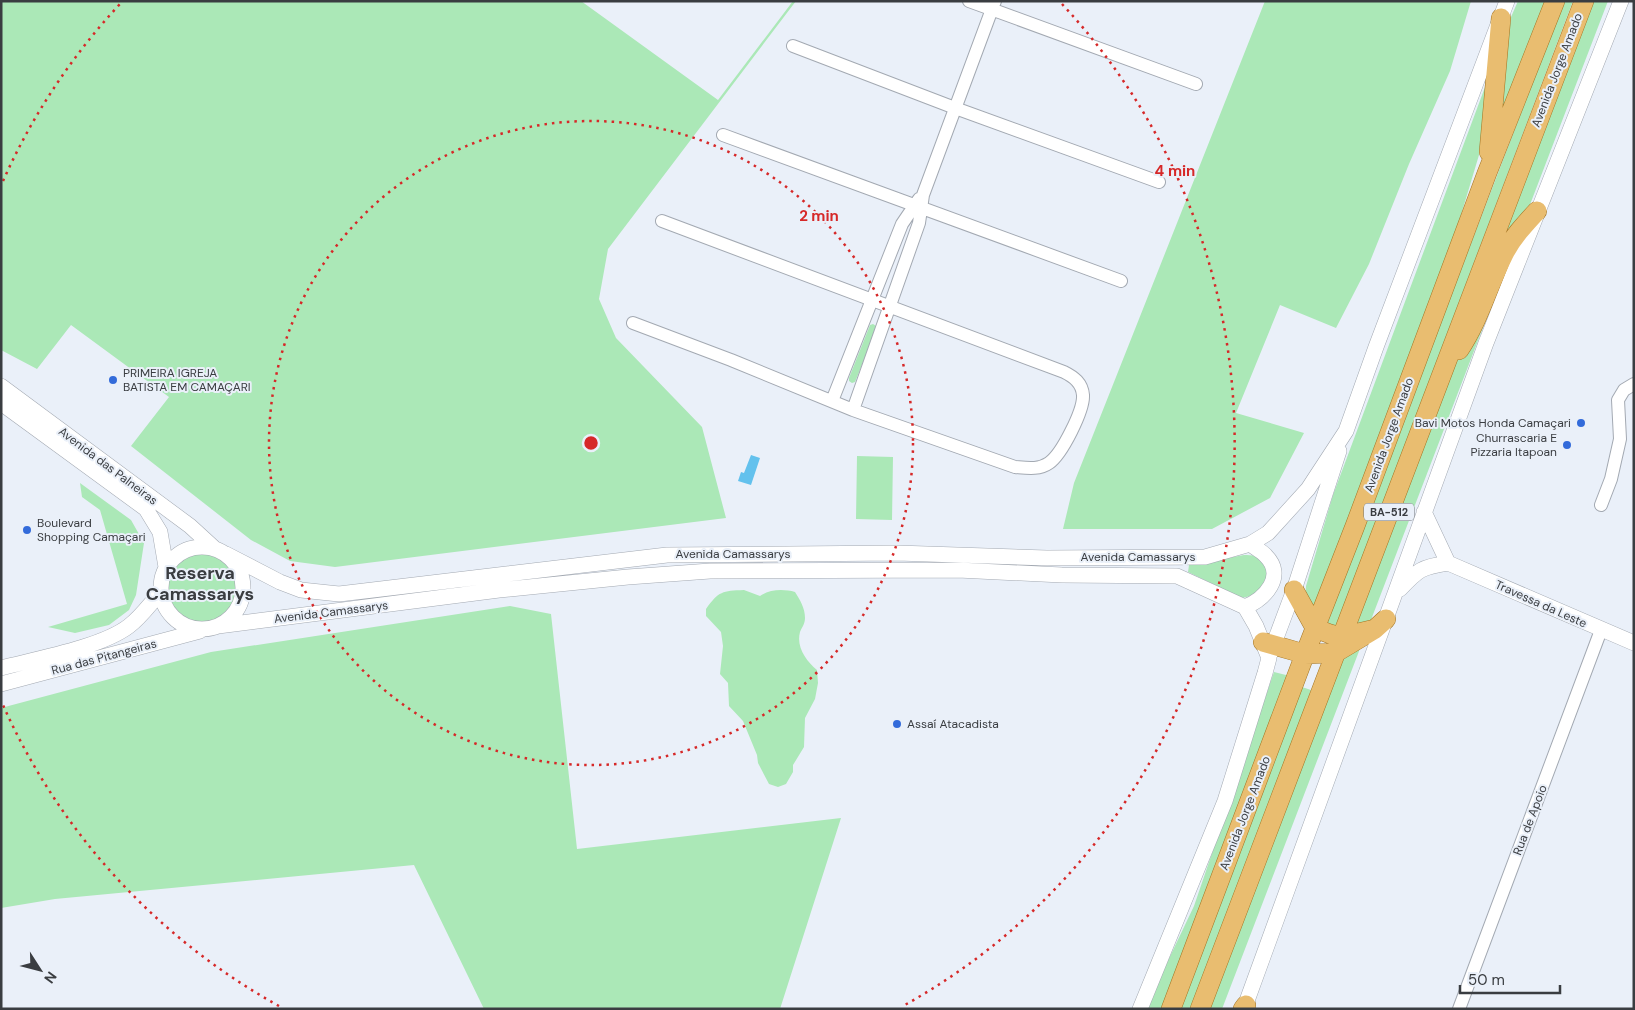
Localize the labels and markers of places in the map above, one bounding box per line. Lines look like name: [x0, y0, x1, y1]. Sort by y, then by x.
place label: PRIMEIRA IGREJA BATISTA EM CAMAÇARI: [123, 365, 251, 395]
marker: PRIMEIRA IGREJA BATISTA EM CAMAÇARI: [107, 374, 119, 386]
place label: Bavi Motos Honda Camaçari: [1415, 415, 1571, 431]
marker: Bavi Motos Honda Camaçari: [1575, 417, 1587, 429]
place label: Churrascaria E Pizzaria Itapoan: [1471, 430, 1557, 460]
centre of rings: [582, 434, 600, 452]
marker: Churrascaria E Pizzaria Itapoan: [1561, 439, 1573, 451]
place label: Boulevard Shopping Camaçari: [37, 515, 146, 545]
marker: Boulevard Shopping Camaçari: [21, 524, 33, 536]
place label: Assaí Atacadista: [907, 716, 999, 732]
marker: Assaí Atacadista: [891, 718, 903, 730]

